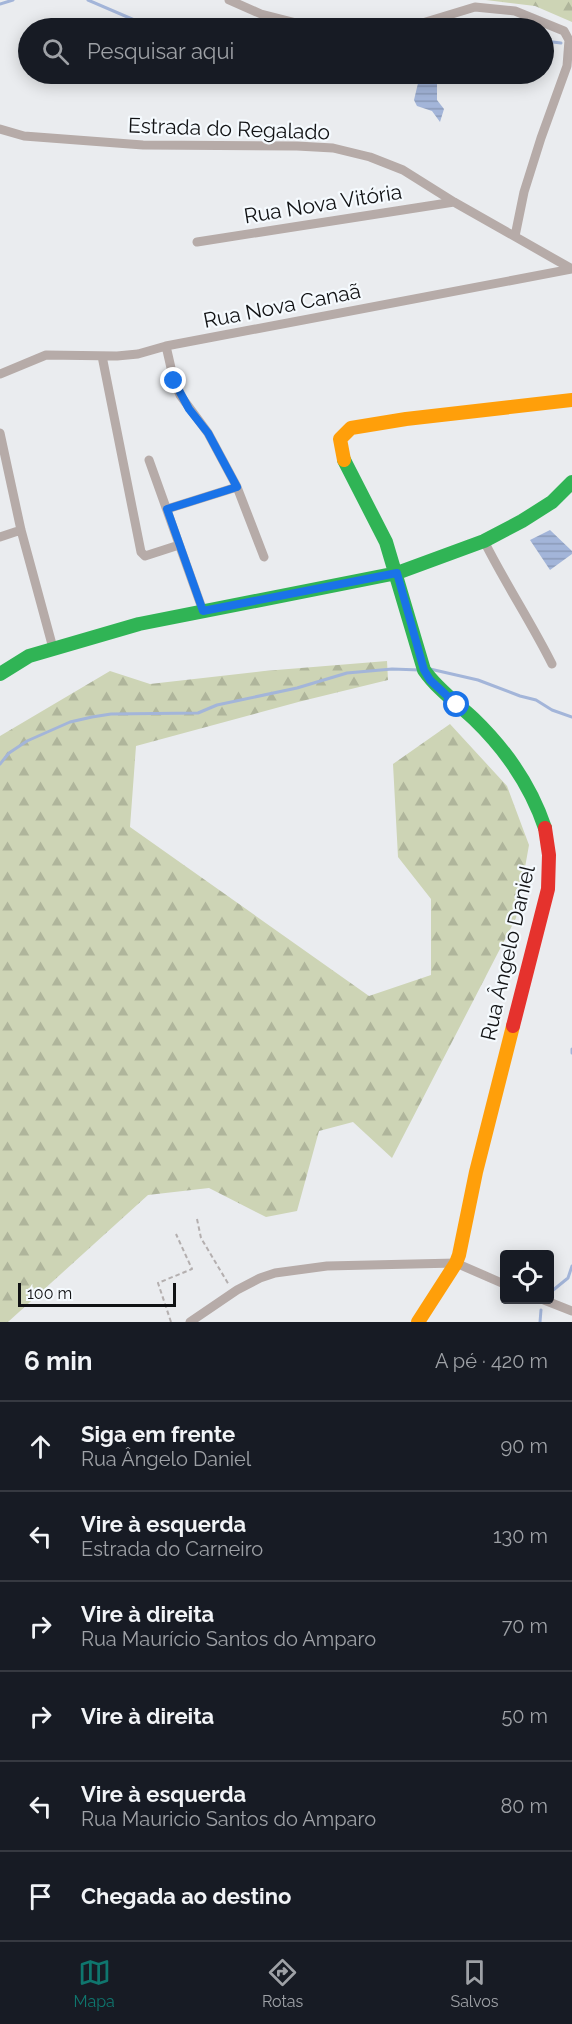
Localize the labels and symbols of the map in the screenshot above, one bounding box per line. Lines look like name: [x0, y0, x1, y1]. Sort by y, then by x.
street label: Estrada do Regalado: [127, 112, 331, 145]
street label: Rua Nova Vitória: [242, 179, 404, 228]
street label: Rua Nova Canaã: [201, 278, 363, 333]
route end: [160, 367, 186, 393]
route start: [443, 691, 469, 717]
street label: Rua Ângelo Daniel: [475, 863, 540, 1043]
scale bar: [18, 1280, 176, 1308]

